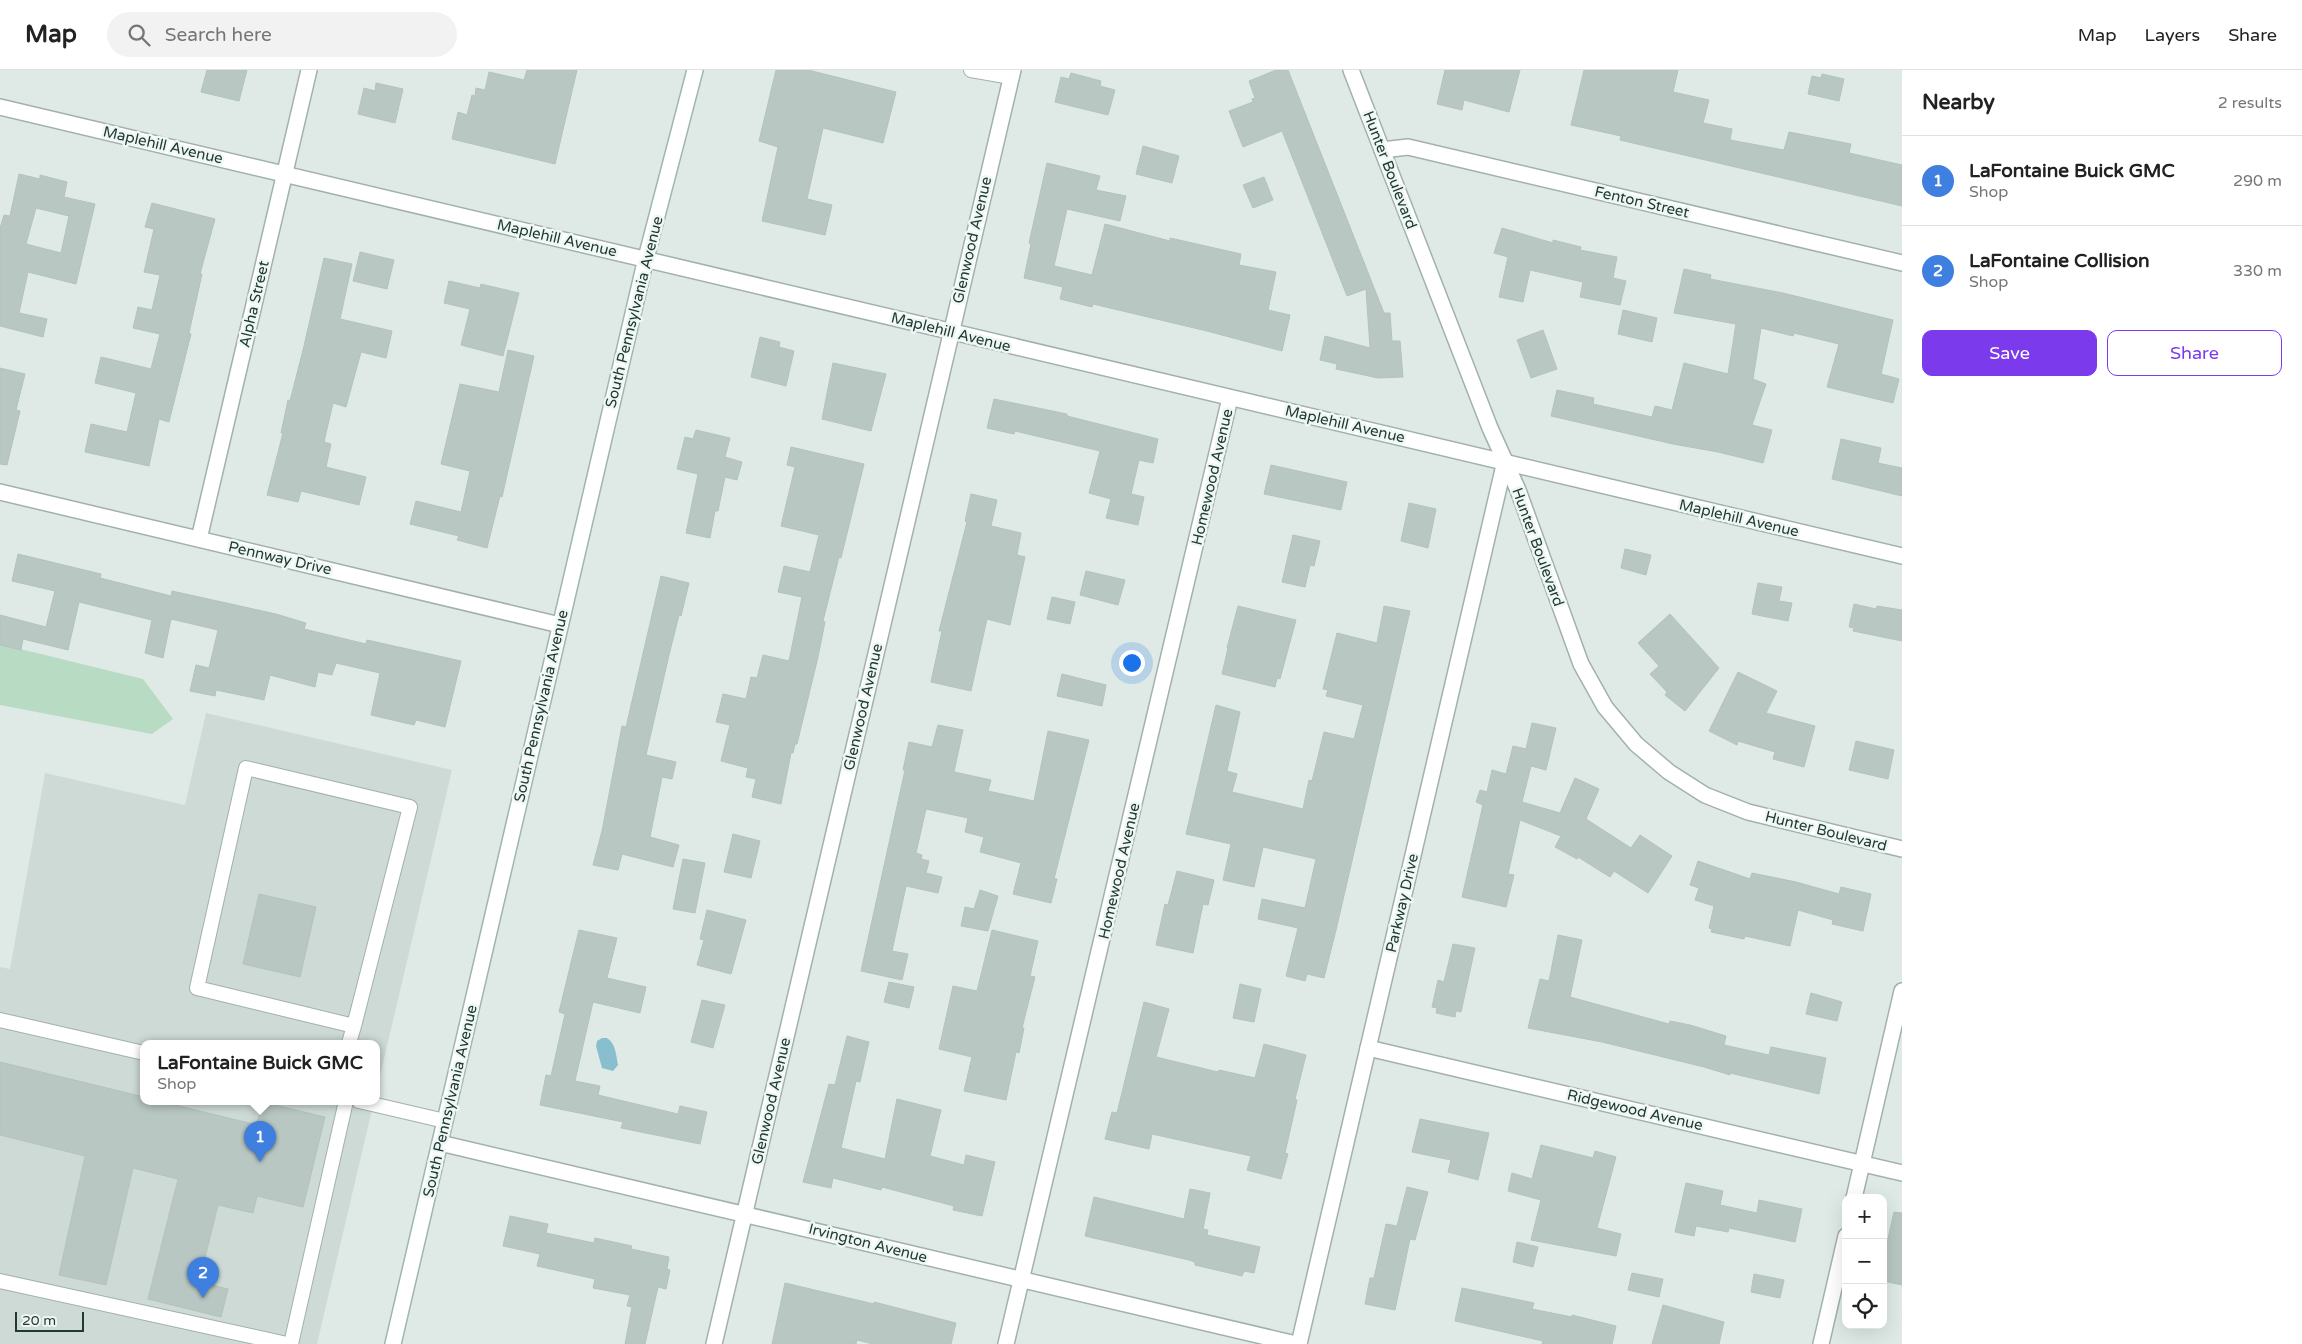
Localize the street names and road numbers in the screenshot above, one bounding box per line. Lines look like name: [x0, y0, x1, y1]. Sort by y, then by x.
street label: Hunter Boulevard: [1359, 108, 1421, 232]
street label: Maplehill Avenue: [101, 122, 225, 168]
street label: Glenwood Avenue: [949, 175, 995, 305]
street label: Fenton Street: [1593, 182, 1691, 222]
street label: South Pennsylvania Avenue: [601, 214, 667, 410]
street label: Maplehill Avenue: [495, 215, 619, 261]
street label: Alpha Street: [235, 259, 273, 349]
street label: Maplehill Avenue: [889, 308, 1013, 356]
street label: Maplehill Avenue: [1283, 401, 1407, 447]
street label: Homewood Avenue: [1188, 407, 1236, 547]
street label: Hunter Boulevard: [1508, 485, 1568, 609]
street label: Maplehill Avenue: [1677, 495, 1801, 541]
street label: Pennway Drive: [227, 537, 333, 579]
street label: South Pennsylvania Avenue: [510, 608, 572, 804]
street label: Glenwood Avenue: [840, 642, 886, 772]
street label: Homewood Avenue: [1095, 801, 1143, 941]
street label: Hunter Boulevard: [1763, 807, 1889, 855]
street label: Parkway Drive: [1382, 852, 1422, 954]
street label: South Pennsylvania Avenue: [419, 1003, 481, 1199]
street label: Glenwood Avenue: [748, 1036, 794, 1166]
street label: Ridgewood Avenue: [1565, 1086, 1705, 1134]
street label: Irvington Avenue: [807, 1220, 929, 1266]

